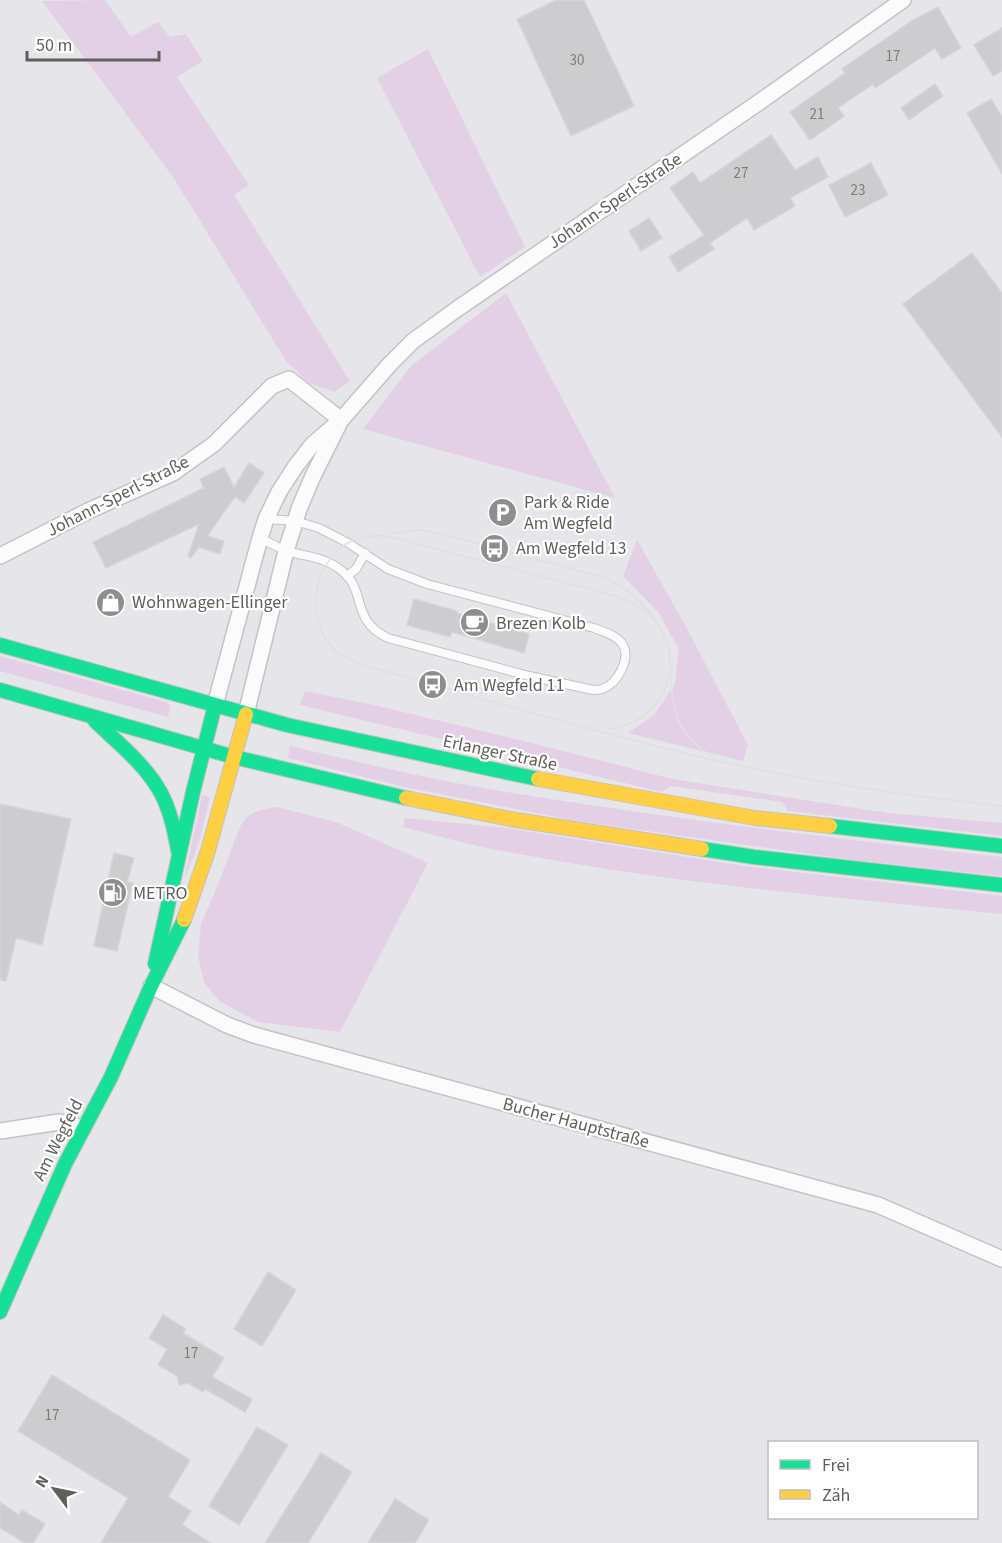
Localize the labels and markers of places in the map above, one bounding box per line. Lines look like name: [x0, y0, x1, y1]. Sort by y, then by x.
place label: Park & Ride Am Wegfeld: [524, 490, 613, 536]
parking icon: Park & Ride Am Wegfeld: [487, 496, 519, 528]
bus stop icon: Am Wegfeld 13: [479, 532, 511, 564]
place label: Am Wegfeld 13: [516, 536, 626, 561]
shop icon: Wohnwagen-Ellinger: [95, 586, 127, 618]
place label: Wohnwagen-Ellinger: [132, 590, 288, 615]
cafe icon: Brezen Kolb: [459, 607, 491, 639]
place label: Brezen Kolb: [496, 611, 586, 636]
bus stop icon: Am Wegfeld 11: [417, 669, 449, 701]
place label: Am Wegfeld 11: [454, 673, 564, 698]
fuel station icon: METRO: [96, 877, 128, 909]
place label: METRO: [133, 881, 187, 906]

